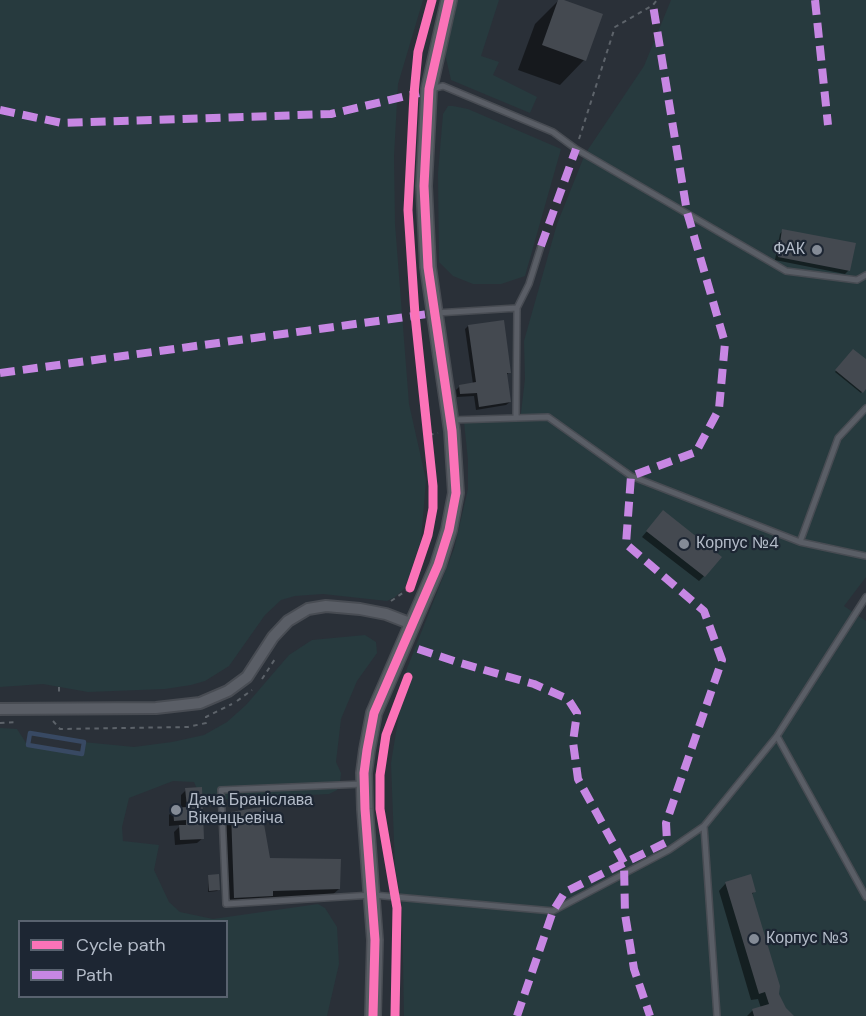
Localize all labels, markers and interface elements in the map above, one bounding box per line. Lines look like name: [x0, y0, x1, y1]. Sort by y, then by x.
place label: ФАК: [773, 240, 805, 260]
marker: ФАК: [810, 243, 824, 257]
place label: Корпус №4: [696, 534, 779, 554]
marker: Корпус №4: [677, 537, 691, 551]
place label: Дача Браніслава Вікенцьевіча: [188, 791, 313, 829]
marker: Дача Браніслава Вікенцьевіча: [169, 803, 183, 817]
legend: [18, 920, 228, 998]
place label: Корпус №3: [766, 929, 848, 949]
marker: Корпус №3: [747, 932, 761, 946]
text: Cycle path: [76, 933, 166, 957]
text: Path: [76, 963, 113, 987]

